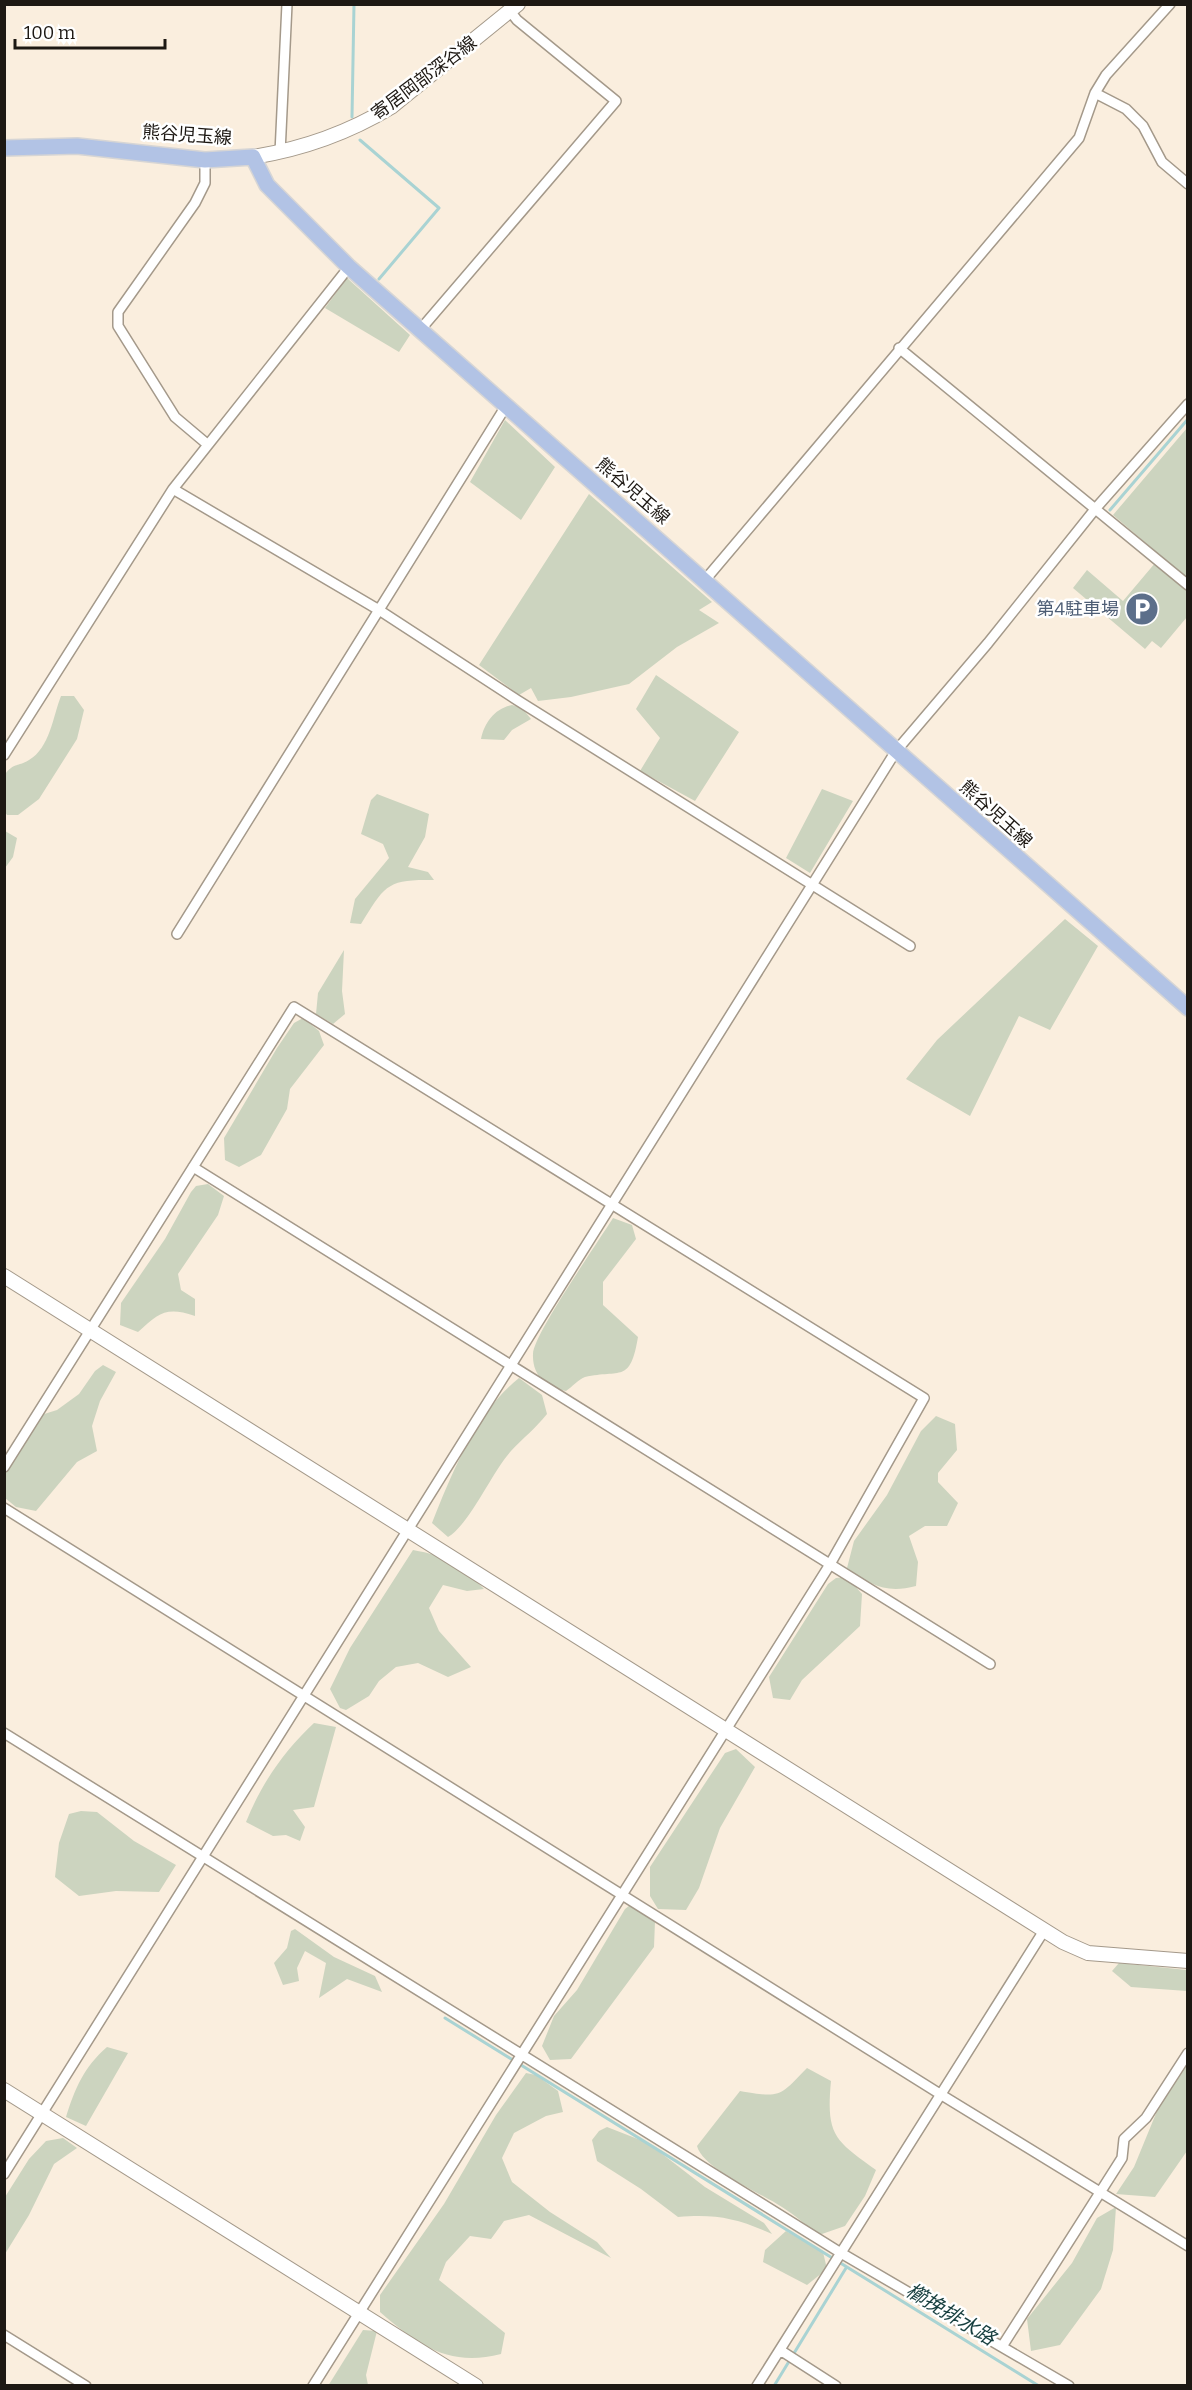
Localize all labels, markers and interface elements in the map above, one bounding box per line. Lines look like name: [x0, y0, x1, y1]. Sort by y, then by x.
scale bar: [15, 12, 165, 50]
text: 100 m: [24, 22, 75, 44]
street label: 寄居岡部深谷線: [367, 31, 481, 125]
street label: 熊谷児玉線: [141, 121, 233, 149]
street label: 熊谷児玉線: [592, 453, 674, 529]
parking icon: 第4駐車場: [1124, 591, 1160, 627]
place label: 第4駐車場: [1036, 598, 1119, 620]
street label: 熊谷児玉線: [955, 776, 1037, 852]
water label: 櫛挽排水路: [902, 2278, 1002, 2351]

